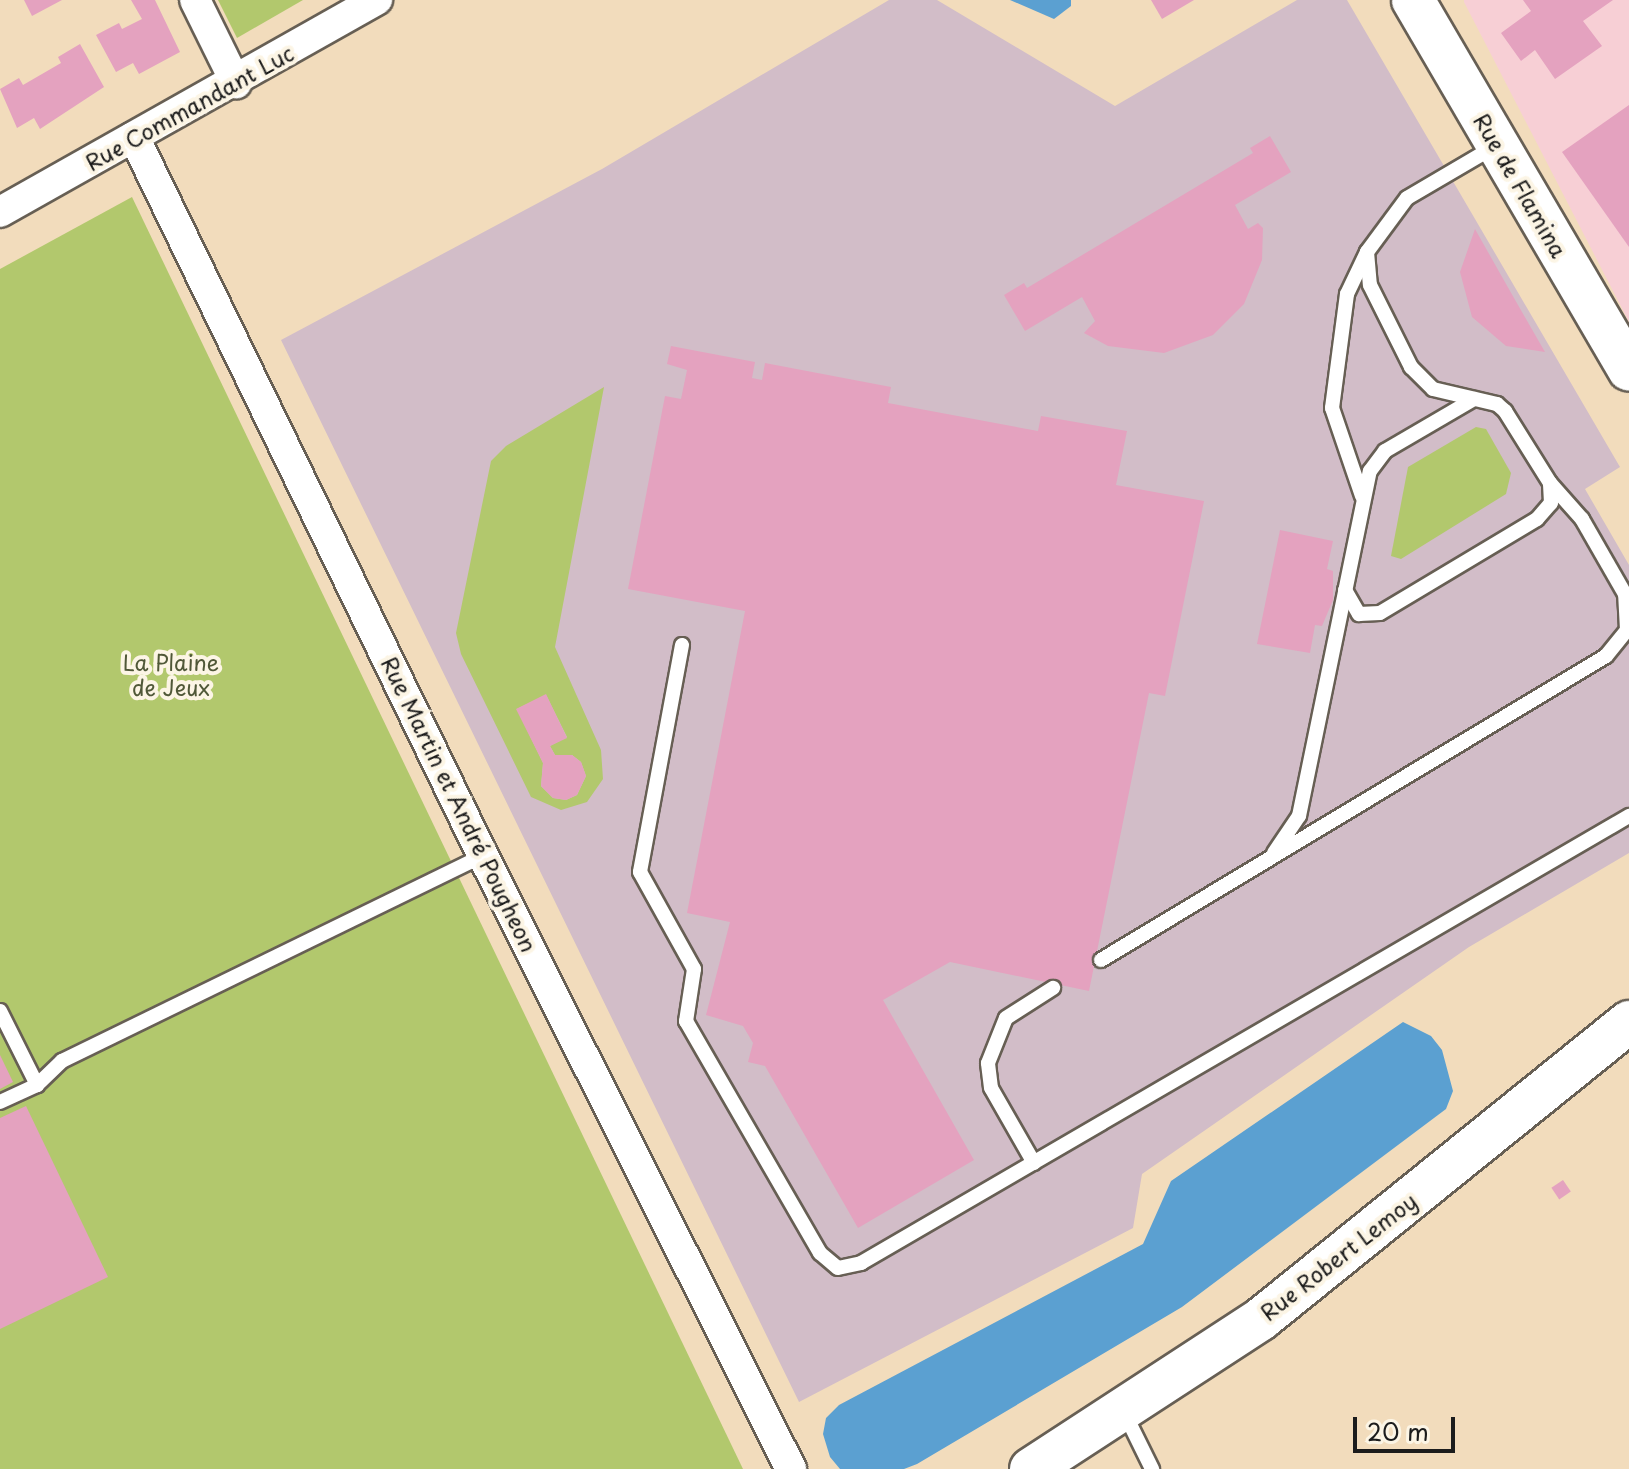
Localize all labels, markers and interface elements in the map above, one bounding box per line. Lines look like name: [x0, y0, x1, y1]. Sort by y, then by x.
street label: Rue Commandant Luc: [79, 38, 299, 176]
street label: Rue de Flamina: [1468, 107, 1574, 263]
park label: La Plaine de Jeux: [122, 648, 220, 700]
street label: Rue Martin et André Pougheon: [376, 649, 544, 959]
street label: Rue Robert Lemoy: [1254, 1186, 1422, 1326]
scale bar: [1357, 1401, 1459, 1451]
text: 20 m: [1367, 1413, 1429, 1449]

